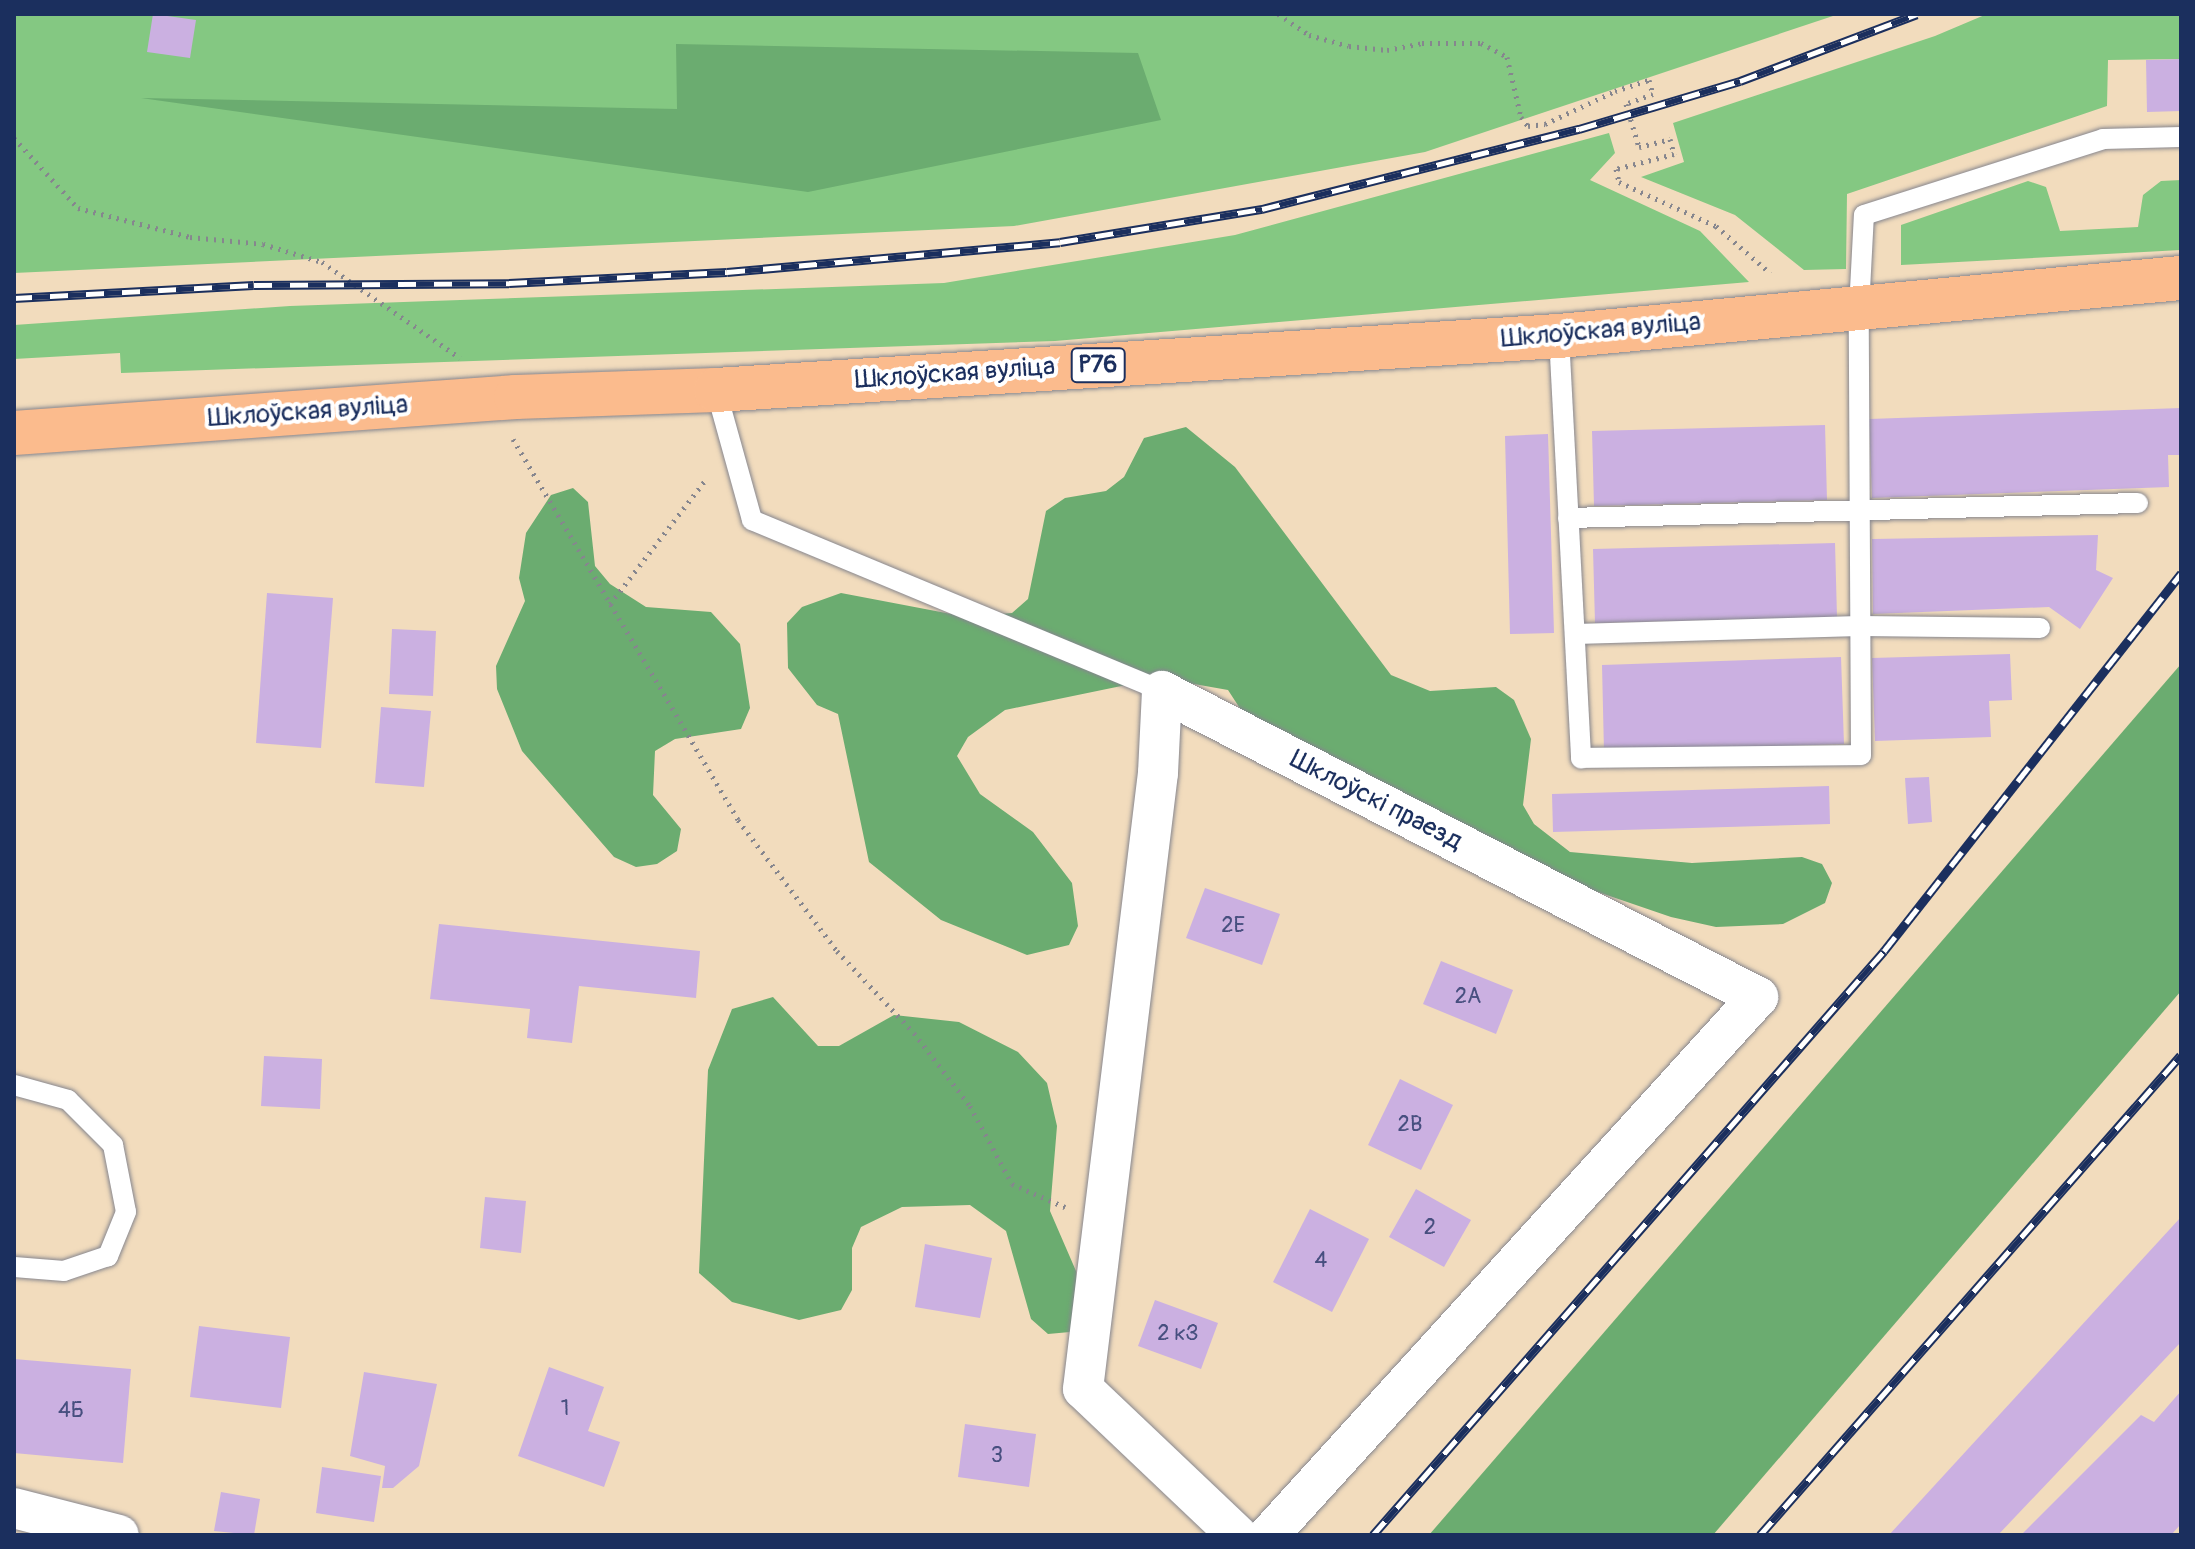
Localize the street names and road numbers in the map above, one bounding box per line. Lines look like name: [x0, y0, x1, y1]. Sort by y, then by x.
street label: Шклоўская вуліца: [1500, 307, 1702, 355]
road number: Р76: [1070, 345, 1126, 385]
street label: Шклоўская вуліца: [854, 351, 1056, 397]
street label: Шклоўская вуліца: [207, 389, 409, 435]
street label: Шклоўскі праезд: [1285, 744, 1467, 858]

